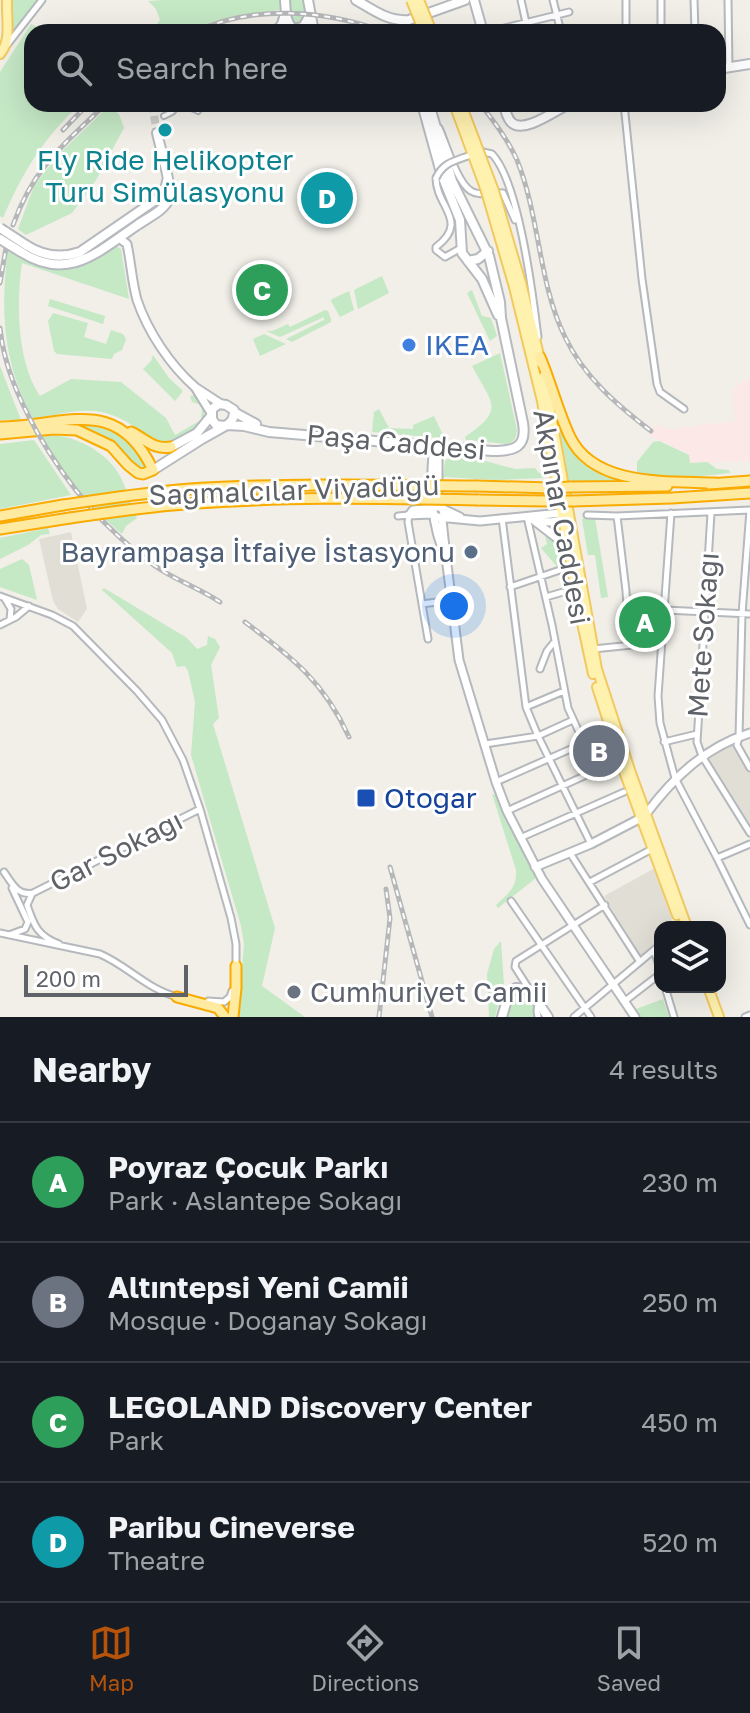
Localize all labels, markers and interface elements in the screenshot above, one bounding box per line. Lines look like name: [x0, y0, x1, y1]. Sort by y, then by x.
search box: [24, 24, 726, 112]
icon: search: [52, 46, 96, 90]
text: Search here: [116, 50, 288, 86]
marker: Fly Ride Helikopter Turu Simülasyonu: [156, 121, 174, 139]
place label: Fly Ride Helikopter Turu Simülasyonu: [37, 143, 293, 208]
pin: D: [301, 168, 353, 228]
pin: C: [236, 260, 288, 320]
place label: IKEA: [425, 328, 489, 361]
marker: IKEA: [400, 336, 418, 354]
street label: Akpınar Caddesi: [527, 407, 598, 627]
street label: Paşa Caddesi: [305, 417, 487, 466]
street label: Sağmalcılar Viyadüğü: [148, 468, 440, 511]
place label: Bayrampaşa İtfaiye İstasyonu: [60, 535, 455, 568]
marker: Bayrampaşa İtfaiye İstasyonu: [462, 543, 480, 561]
street label: Mete Sokağı: [680, 551, 725, 719]
your location: [434, 586, 474, 626]
pin: A: [619, 592, 671, 652]
pin: B: [573, 721, 625, 781]
place label: Otogar: [384, 781, 477, 814]
marker: Otogar: [355, 787, 377, 809]
street label: Gar Sokağı: [44, 803, 188, 898]
map controls: [654, 921, 726, 993]
button: layers: [654, 921, 726, 993]
scale bar: [24, 961, 188, 997]
text: 200 m: [36, 965, 101, 992]
place label: Cumhuriyet Camii: [310, 975, 548, 1008]
marker: Cumhuriyet Camii: [285, 983, 303, 1001]
text: Nearby: [32, 1049, 152, 1089]
text: 4 results: [609, 1054, 718, 1085]
text: Poyraz Çocuk Parkı: [108, 1149, 388, 1185]
text: A: [49, 1167, 67, 1198]
text: 230 m: [642, 1167, 718, 1198]
text: Park · Aslantepe Sokağı: [108, 1185, 402, 1216]
text: Altıntepsi Yeni Camii: [108, 1269, 409, 1305]
text: B: [49, 1287, 67, 1318]
text: 250 m: [642, 1287, 718, 1318]
text: Mosque · Doğanay Sokağı: [108, 1305, 427, 1336]
text: LEGOLAND Discovery Center: [108, 1389, 532, 1425]
text: C: [49, 1407, 67, 1438]
text: 450 m: [641, 1407, 718, 1438]
text: Park: [108, 1425, 164, 1456]
text: Paribu Cineverse: [108, 1509, 355, 1545]
text: D: [49, 1527, 67, 1558]
text: 520 m: [642, 1527, 718, 1558]
text: Theatre: [108, 1545, 205, 1576]
tab: Map: [89, 1621, 134, 1696]
tab: Directions: [312, 1621, 419, 1696]
tab: Saved: [597, 1621, 661, 1696]

